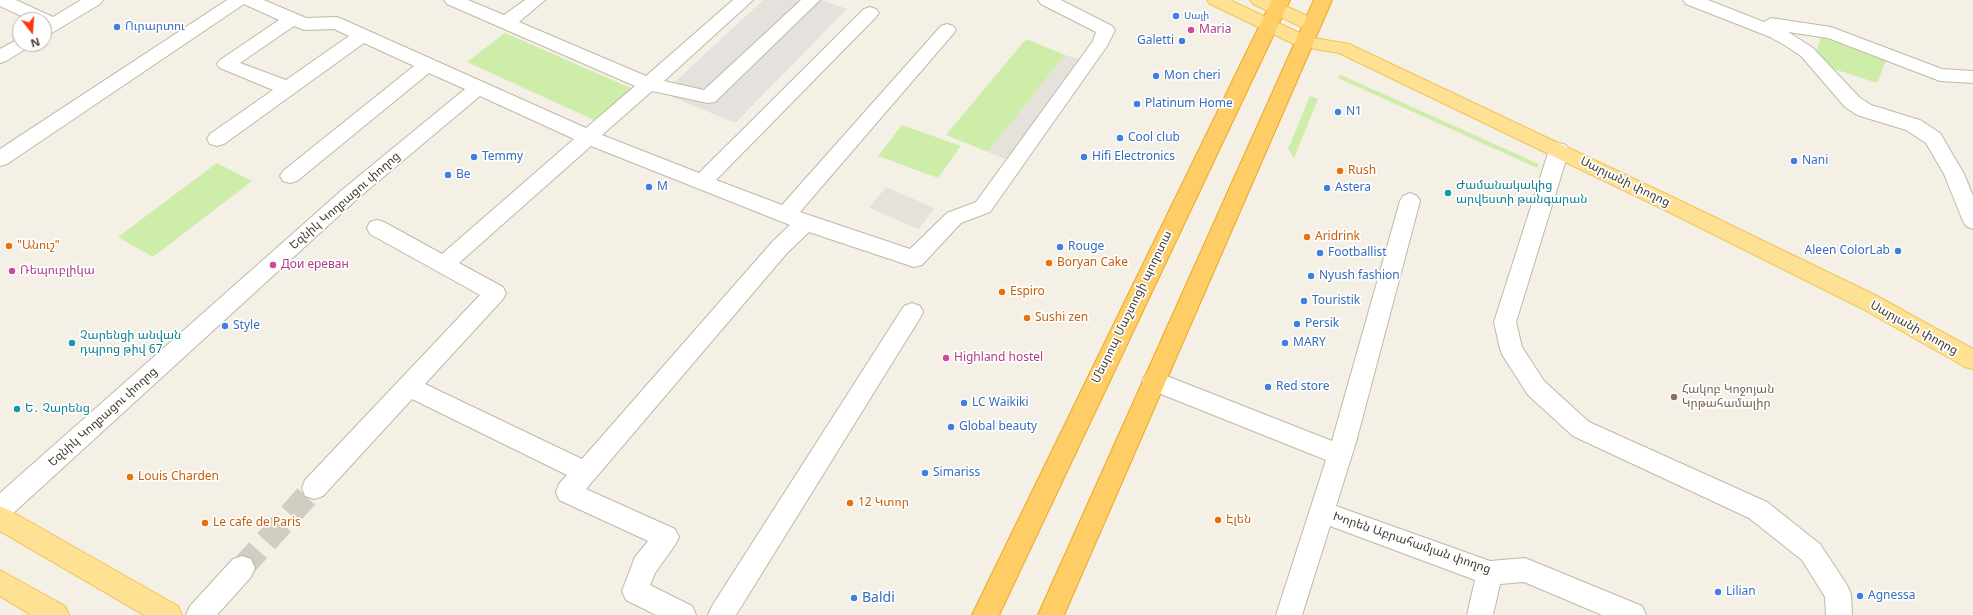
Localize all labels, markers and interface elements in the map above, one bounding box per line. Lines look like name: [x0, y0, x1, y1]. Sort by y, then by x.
place label: Սալի: [1184, 10, 1209, 22]
marker: Սալի: [1171, 11, 1181, 21]
north arrow: [12, 12, 52, 52]
place label: Ուրարտու: [125, 20, 185, 34]
marker: Ուրարտու: [112, 22, 122, 32]
place label: Maria: [1199, 23, 1231, 37]
marker: Maria: [1186, 25, 1196, 35]
place label: Galetti: [1137, 34, 1174, 48]
text: N: [29, 35, 42, 51]
marker: Galetti: [1177, 36, 1187, 46]
place label: Mon cheri: [1164, 69, 1221, 83]
marker: Mon cheri: [1151, 71, 1161, 81]
place label: Platinum Home: [1145, 97, 1233, 111]
marker: Platinum Home: [1132, 99, 1142, 109]
place label: N1: [1346, 105, 1362, 119]
marker: N1: [1333, 107, 1343, 117]
place label: Cool club: [1128, 131, 1180, 145]
marker: Cool club: [1115, 133, 1125, 143]
street label: Եզնիկ Կողբացու փողոց: [287, 149, 403, 253]
place label: Temmy: [482, 150, 523, 164]
place label: Hifi Electronics: [1092, 150, 1175, 164]
marker: Temmy: [469, 152, 479, 162]
marker: Hifi Electronics: [1079, 152, 1089, 162]
street label: Սարյանի փողոց: [1578, 154, 1672, 210]
place label: Nani: [1802, 154, 1828, 168]
marker: Nani: [1789, 156, 1799, 166]
place label: Rush: [1348, 164, 1376, 178]
marker: Rush: [1335, 166, 1345, 176]
place label: Be: [456, 168, 471, 182]
marker: Be: [443, 170, 453, 180]
place label: Ժամանակակից արվեստի թանգարան: [1456, 179, 1588, 207]
place label: M: [657, 180, 668, 194]
place label: Astera: [1335, 181, 1371, 195]
marker: M: [644, 182, 654, 192]
marker: Astera: [1322, 183, 1332, 193]
marker: Ժամանակակից արվեստի թանգարան: [1443, 188, 1453, 198]
street label: Մեսրոպ Մաշտոցի պողոտա: [1089, 228, 1175, 386]
place label: Aridrink: [1315, 230, 1360, 244]
marker: Aridrink: [1302, 232, 1312, 242]
place label: "Անուշ": [17, 239, 60, 253]
place label: Rouge: [1068, 240, 1104, 254]
marker: "Անուշ": [4, 241, 14, 251]
marker: Rouge: [1055, 242, 1065, 252]
place label: Aleen ColorLab: [1805, 244, 1890, 258]
place label: Footballist: [1328, 246, 1387, 260]
marker: Aleen ColorLab: [1893, 246, 1903, 256]
marker: Footballist: [1315, 248, 1325, 258]
place label: Boryan Cake: [1057, 256, 1128, 270]
place label: Дои ереван: [281, 258, 349, 272]
marker: Boryan Cake: [1044, 258, 1054, 268]
marker: Дои ереван: [268, 260, 278, 270]
place label: Ռեպուբլիկա: [20, 264, 95, 278]
marker: Ռեպուբլիկա: [7, 266, 17, 276]
place label: Nyush fashion: [1319, 269, 1400, 283]
marker: Nyush fashion: [1306, 271, 1316, 281]
place label: Espiro: [1010, 285, 1045, 299]
marker: Espiro: [997, 287, 1007, 297]
place label: Touristik: [1312, 294, 1360, 308]
marker: Touristik: [1299, 296, 1309, 306]
street label: Սարյանի փողոց: [1868, 298, 1960, 358]
place label: Sushi zen: [1035, 311, 1088, 325]
marker: Sushi zen: [1022, 313, 1032, 323]
place label: Persik: [1305, 317, 1339, 331]
place label: Style: [233, 319, 260, 333]
marker: Persik: [1292, 319, 1302, 329]
marker: Style: [220, 321, 230, 331]
place label: Չարենցի անվան դպրոց թիվ 67: [80, 329, 181, 357]
place label: MARY: [1293, 336, 1326, 350]
marker: Չարենցի անվան դպրոց թիվ 67: [67, 338, 77, 348]
marker: MARY: [1280, 338, 1290, 348]
place label: Highland hostel: [954, 351, 1043, 365]
marker: Highland hostel: [941, 353, 951, 363]
street label: Եզնիկ Կողբացու փողոց: [46, 364, 160, 470]
place label: Red store: [1276, 380, 1330, 394]
marker: Red store: [1263, 382, 1273, 392]
place label: Հակոբ Կոջոյան Կրթահամալիր: [1682, 383, 1774, 411]
marker: Հակոբ Կոջոյան Կրթահամալիր: [1669, 392, 1679, 402]
place label: LC Waikiki: [972, 396, 1029, 410]
marker: LC Waikiki: [959, 398, 969, 408]
place label: Ե․ Չարենց: [25, 402, 90, 416]
marker: Ե․ Չարենց: [12, 404, 22, 414]
place label: Global beauty: [959, 420, 1037, 434]
marker: Global beauty: [946, 422, 956, 432]
place label: Simariss: [933, 466, 980, 480]
marker: Simariss: [920, 468, 930, 478]
place label: Louis Charden: [138, 470, 219, 484]
marker: Louis Charden: [125, 472, 135, 482]
place label: 12 Կտոր: [858, 496, 909, 510]
marker: 12 Կտոր: [845, 498, 855, 508]
street label: Խորեն Աբրահամյան փողոց: [1331, 509, 1493, 577]
place label: Էլեն: [1226, 513, 1251, 527]
marker: Էլեն: [1213, 515, 1223, 525]
place label: Le cafe de Paris: [213, 516, 301, 530]
marker: Le cafe de Paris: [200, 518, 210, 528]
place label: Lilian: [1726, 585, 1756, 599]
marker: Lilian: [1713, 587, 1723, 597]
place label: Agnessa: [1868, 589, 1915, 603]
place label: Baldi: [862, 590, 895, 606]
marker: Agnessa: [1855, 591, 1865, 601]
marker: Baldi: [849, 593, 859, 603]

